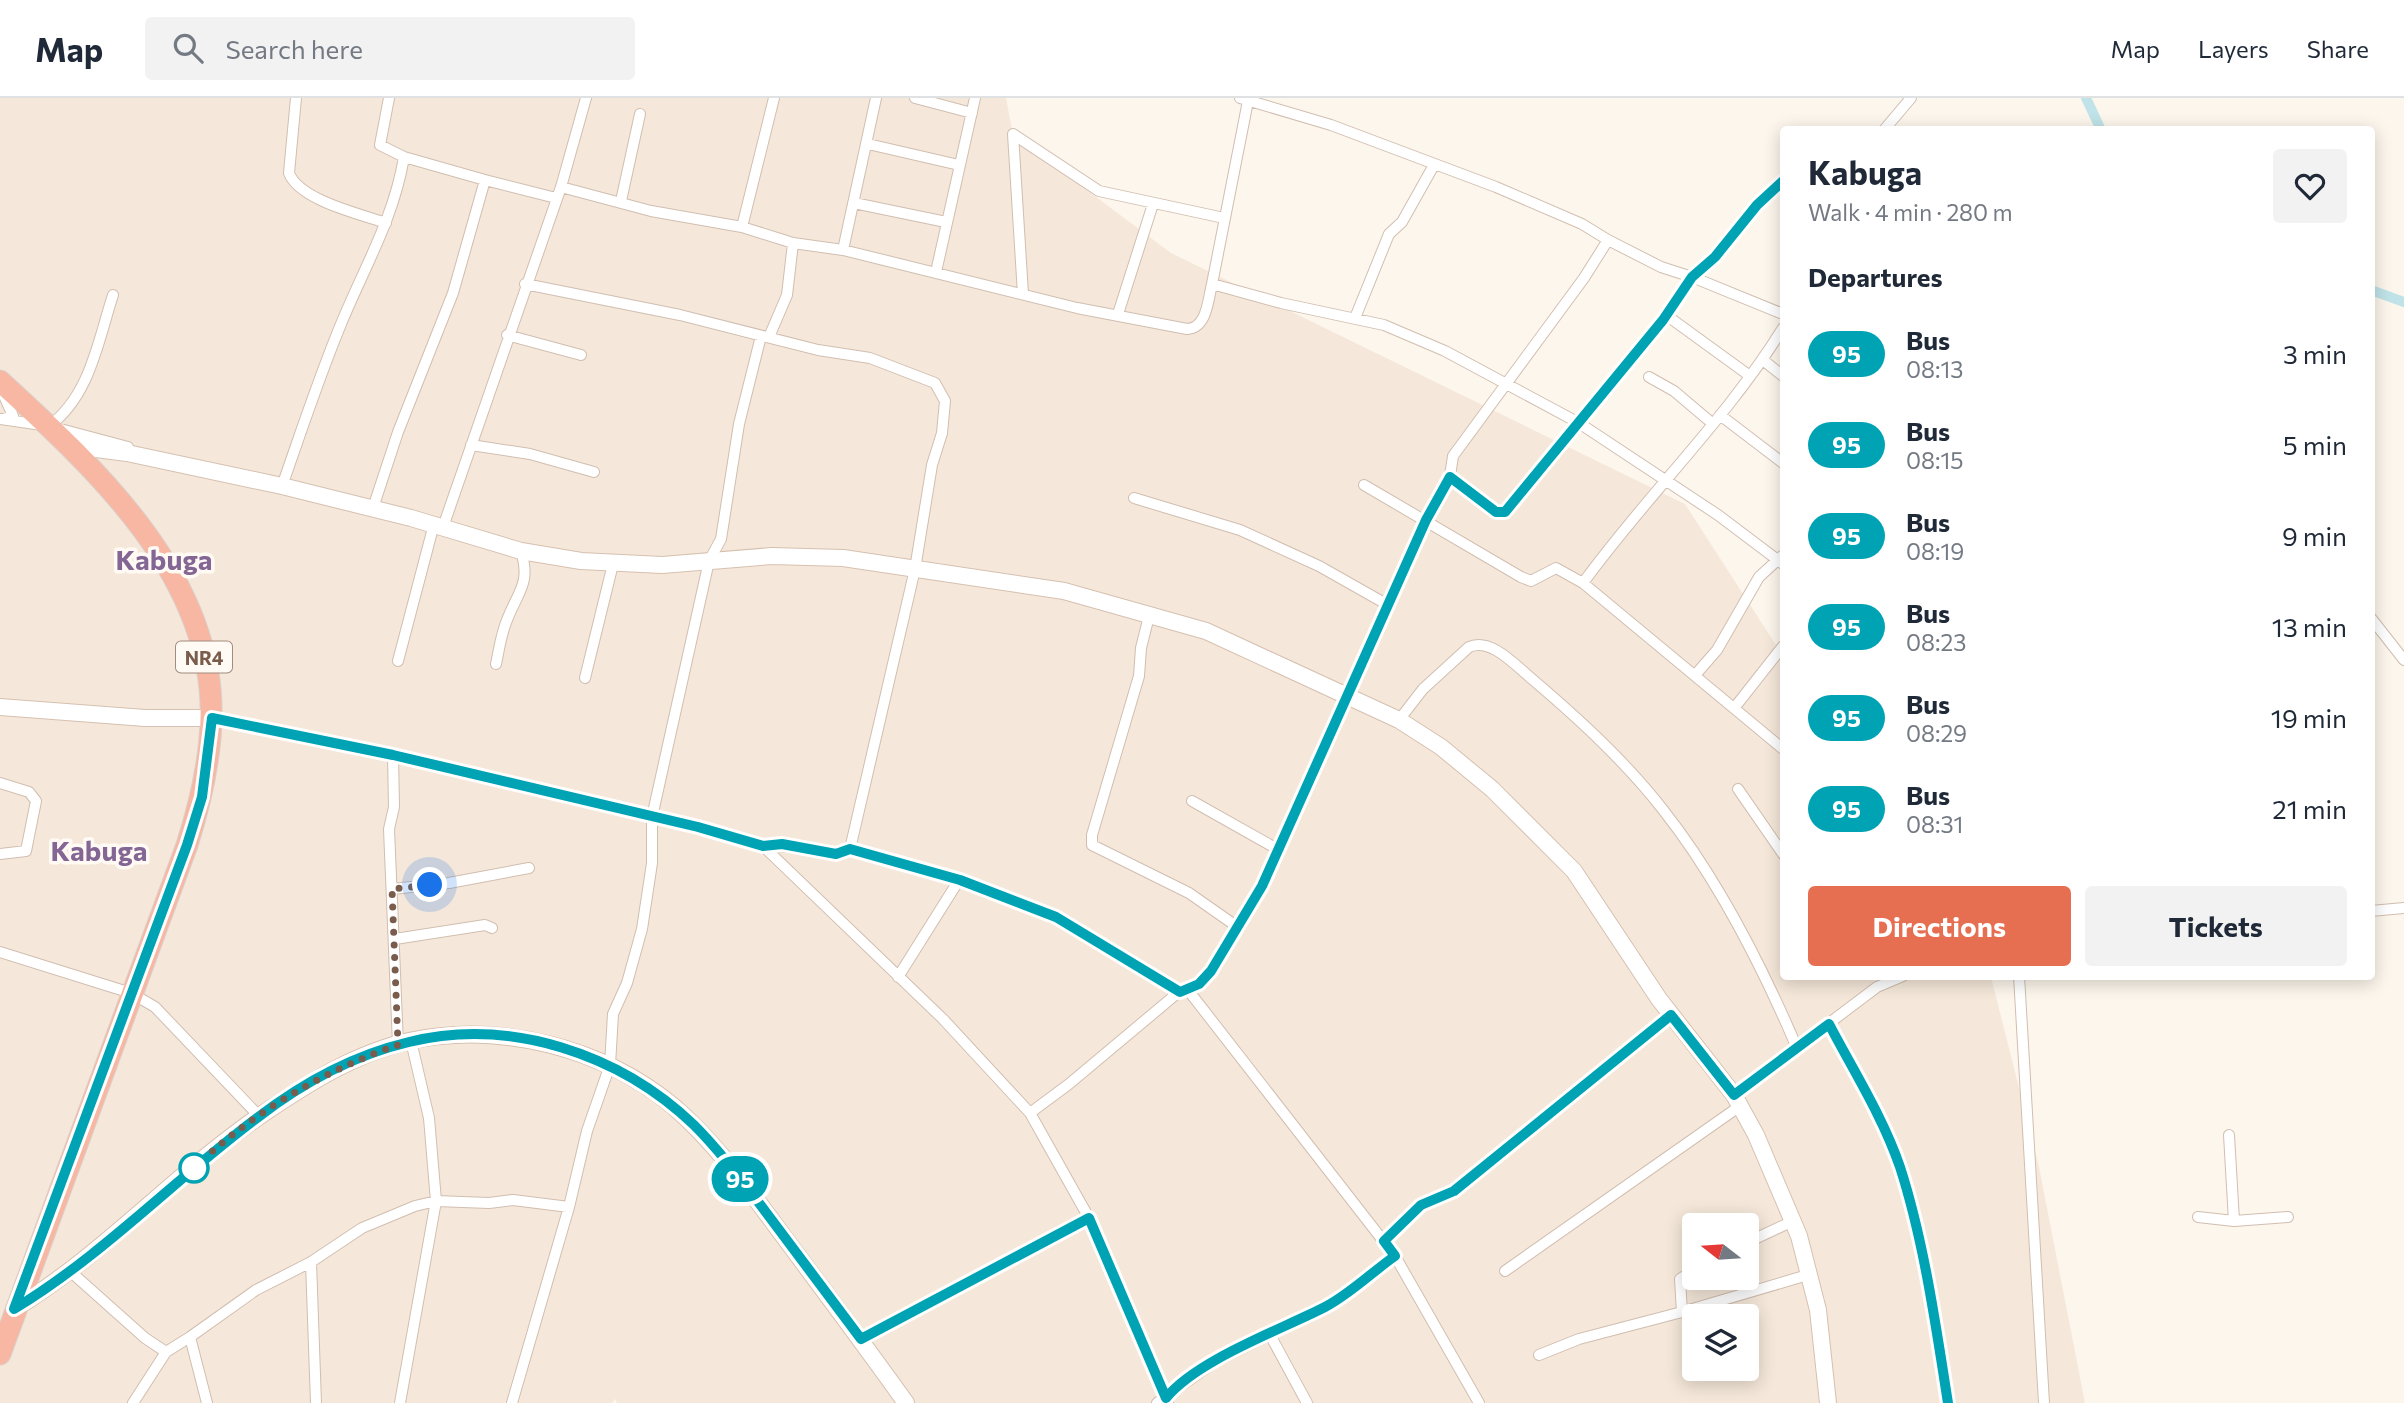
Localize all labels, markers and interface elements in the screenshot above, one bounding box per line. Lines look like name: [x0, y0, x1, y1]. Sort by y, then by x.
search box: [145, 17, 635, 80]
text: Map: [35, 28, 103, 69]
icon: search: [169, 29, 207, 67]
text: Search here: [225, 33, 363, 64]
text: Map: [2111, 34, 2160, 63]
text: Layers: [2198, 34, 2269, 63]
text: Share: [2307, 34, 2369, 63]
button: heart: [2273, 149, 2347, 223]
text: Kabuga: [1808, 151, 1922, 192]
text: Walk · 4 min · 280 m: [1808, 198, 2013, 226]
text: Departures: [1808, 261, 1943, 292]
text: Bus: [1906, 324, 1950, 355]
text: 3 min: [2283, 338, 2347, 369]
text: 95: [1832, 339, 1861, 368]
text: 08:13: [1906, 355, 1963, 383]
text: Bus: [1906, 415, 1950, 446]
text: 5 min: [2283, 429, 2347, 460]
text: 95: [1832, 430, 1861, 459]
text: 08:15: [1906, 446, 1963, 474]
text: Bus: [1906, 506, 1950, 537]
text: 9 min: [2282, 520, 2347, 551]
text: 95: [1832, 521, 1861, 550]
text: 08:19: [1906, 537, 1964, 565]
district label: Kabuga: [116, 542, 212, 576]
text: Bus: [1906, 597, 1950, 628]
text: 13 min: [2272, 611, 2347, 642]
text: 95: [1832, 612, 1861, 641]
text: 08:23: [1906, 628, 1966, 656]
road number: NR4: [176, 642, 232, 672]
text: Bus: [1906, 688, 1950, 719]
text: 19 min: [2271, 702, 2347, 733]
text: 95: [1832, 703, 1861, 732]
text: 08:29: [1906, 719, 1967, 747]
text: Bus: [1906, 779, 1950, 810]
text: 21 min: [2272, 793, 2347, 824]
text: 95: [1832, 794, 1861, 823]
text: 08:31: [1906, 810, 1963, 838]
district label: Kabuga: [51, 833, 147, 867]
your location: [412, 867, 447, 902]
button: Directions: [1808, 886, 2071, 966]
button: Tickets: [2085, 886, 2347, 966]
unlabelled marker: [179, 1153, 209, 1183]
line badge: 95: [708, 1156, 772, 1202]
text: 95: [726, 1164, 754, 1193]
north arrow: [1682, 1213, 1759, 1290]
map controls: [1682, 1213, 1759, 1381]
button: layers: [1682, 1304, 1759, 1381]

